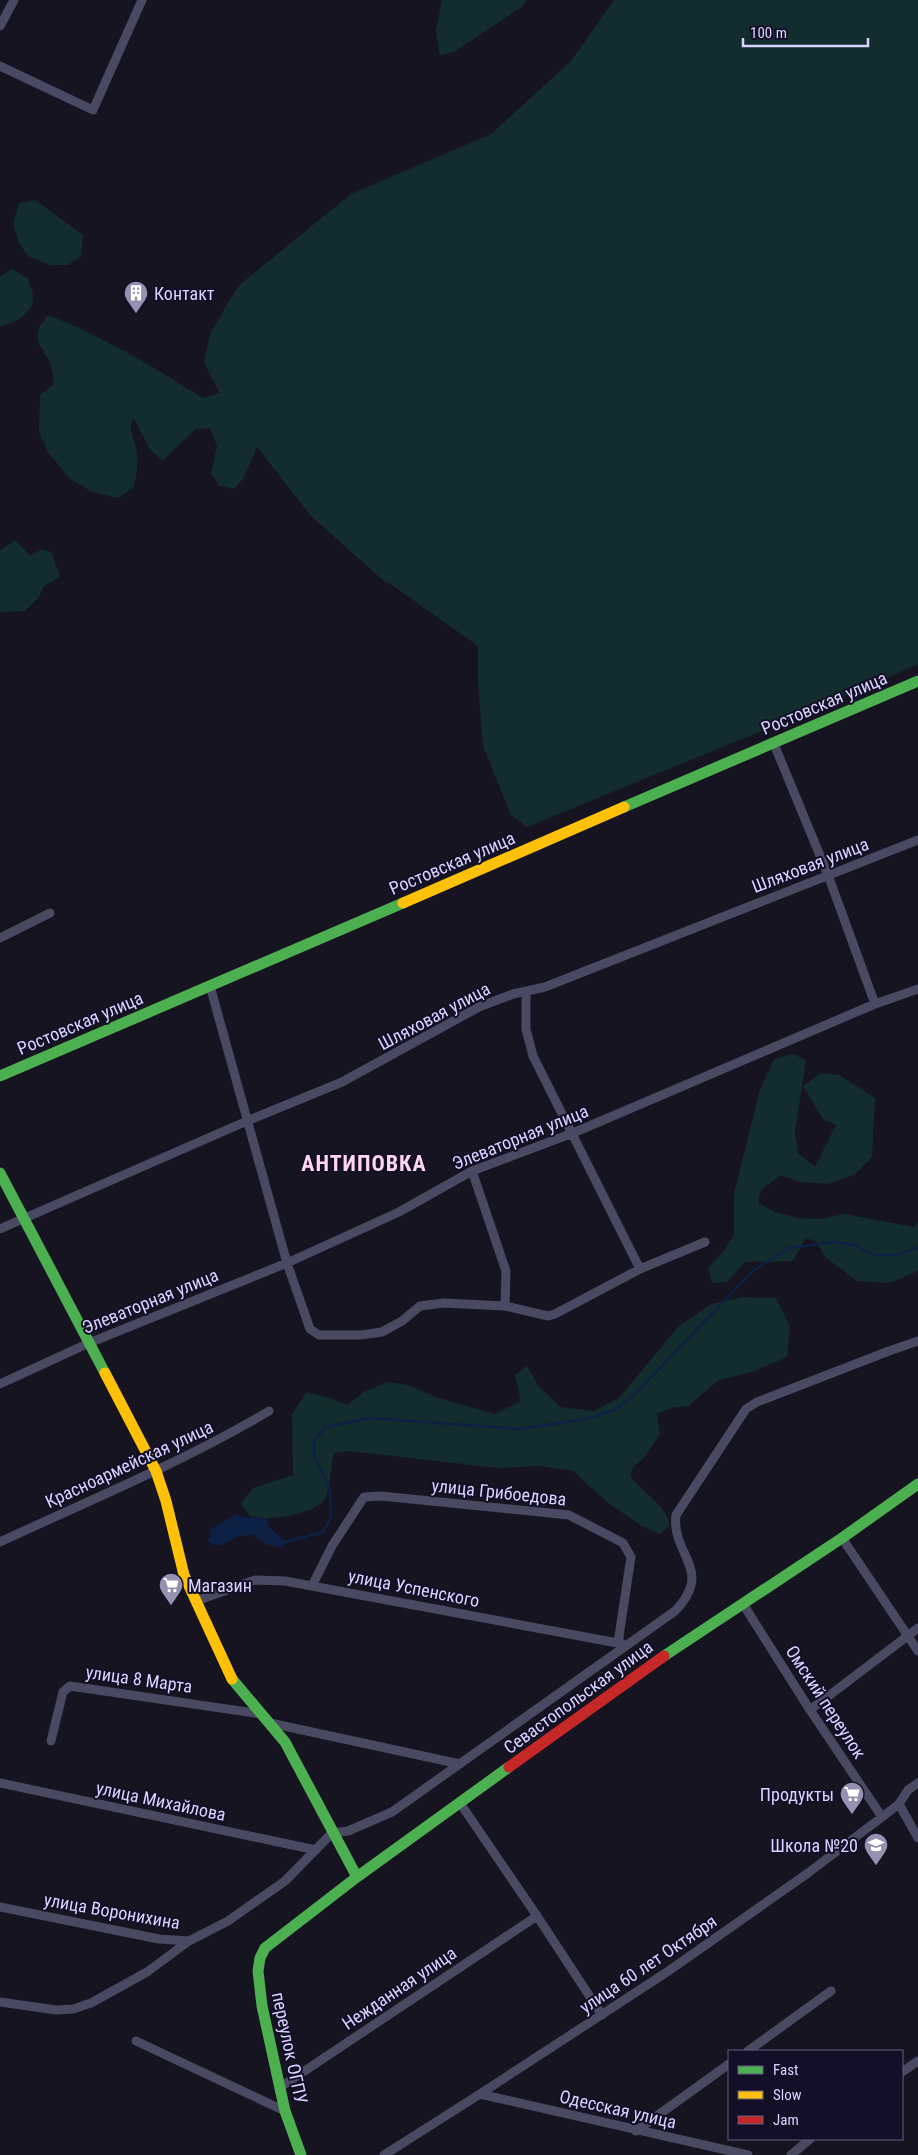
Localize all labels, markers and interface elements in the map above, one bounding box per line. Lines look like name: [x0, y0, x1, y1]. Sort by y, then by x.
scale bar: [743, 15, 868, 47]
text: 100 m: [750, 24, 787, 42]
building icon: Контакт: [123, 280, 149, 314]
place label: Контакт: [154, 283, 215, 304]
street label: Ростовская улица: [758, 667, 890, 739]
street label: Ростовская улица: [386, 827, 518, 899]
street label: Шляховая улица: [749, 833, 871, 897]
street label: Шляховая улица: [375, 978, 493, 1054]
street label: Ростовская улица: [14, 987, 146, 1059]
street label: Элеваторная улица: [449, 1100, 591, 1174]
district label: АНТИПОВКА: [301, 1151, 427, 1176]
street label: Элеваторная улица: [79, 1264, 221, 1338]
street label: Красноармейская улица: [42, 1416, 216, 1512]
street label: улица Грибоедова: [431, 1474, 567, 1510]
street label: улица Успенского: [347, 1565, 481, 1611]
supermarket icon: Магазин: [158, 1572, 184, 1606]
place label: Магазин: [188, 1575, 252, 1596]
street label: Севастопольская улица: [500, 1636, 656, 1758]
street label: Омский переулок: [782, 1641, 871, 1763]
street label: улица 8 Марта: [84, 1661, 194, 1697]
street label: улица Михайлова: [94, 1777, 228, 1825]
supermarket icon: Продукты: [839, 1781, 865, 1815]
place label: Продукты: [760, 1784, 834, 1805]
school or university icon: Школа №20: [863, 1832, 889, 1866]
place label: Школа №20: [770, 1835, 858, 1856]
street label: улица Воронихина: [42, 1889, 182, 1933]
street label: улица 60 лет Октября: [575, 1910, 721, 2018]
street label: Нежданная улица: [338, 1942, 460, 2034]
street label: переулок ОГПУ: [268, 1990, 312, 2106]
legend: [728, 2050, 903, 2140]
text: Fast: [773, 2061, 798, 2079]
street label: Одесская улица: [558, 2085, 678, 2133]
text: Slow: [773, 2086, 802, 2104]
text: Jam: [773, 2111, 799, 2129]

